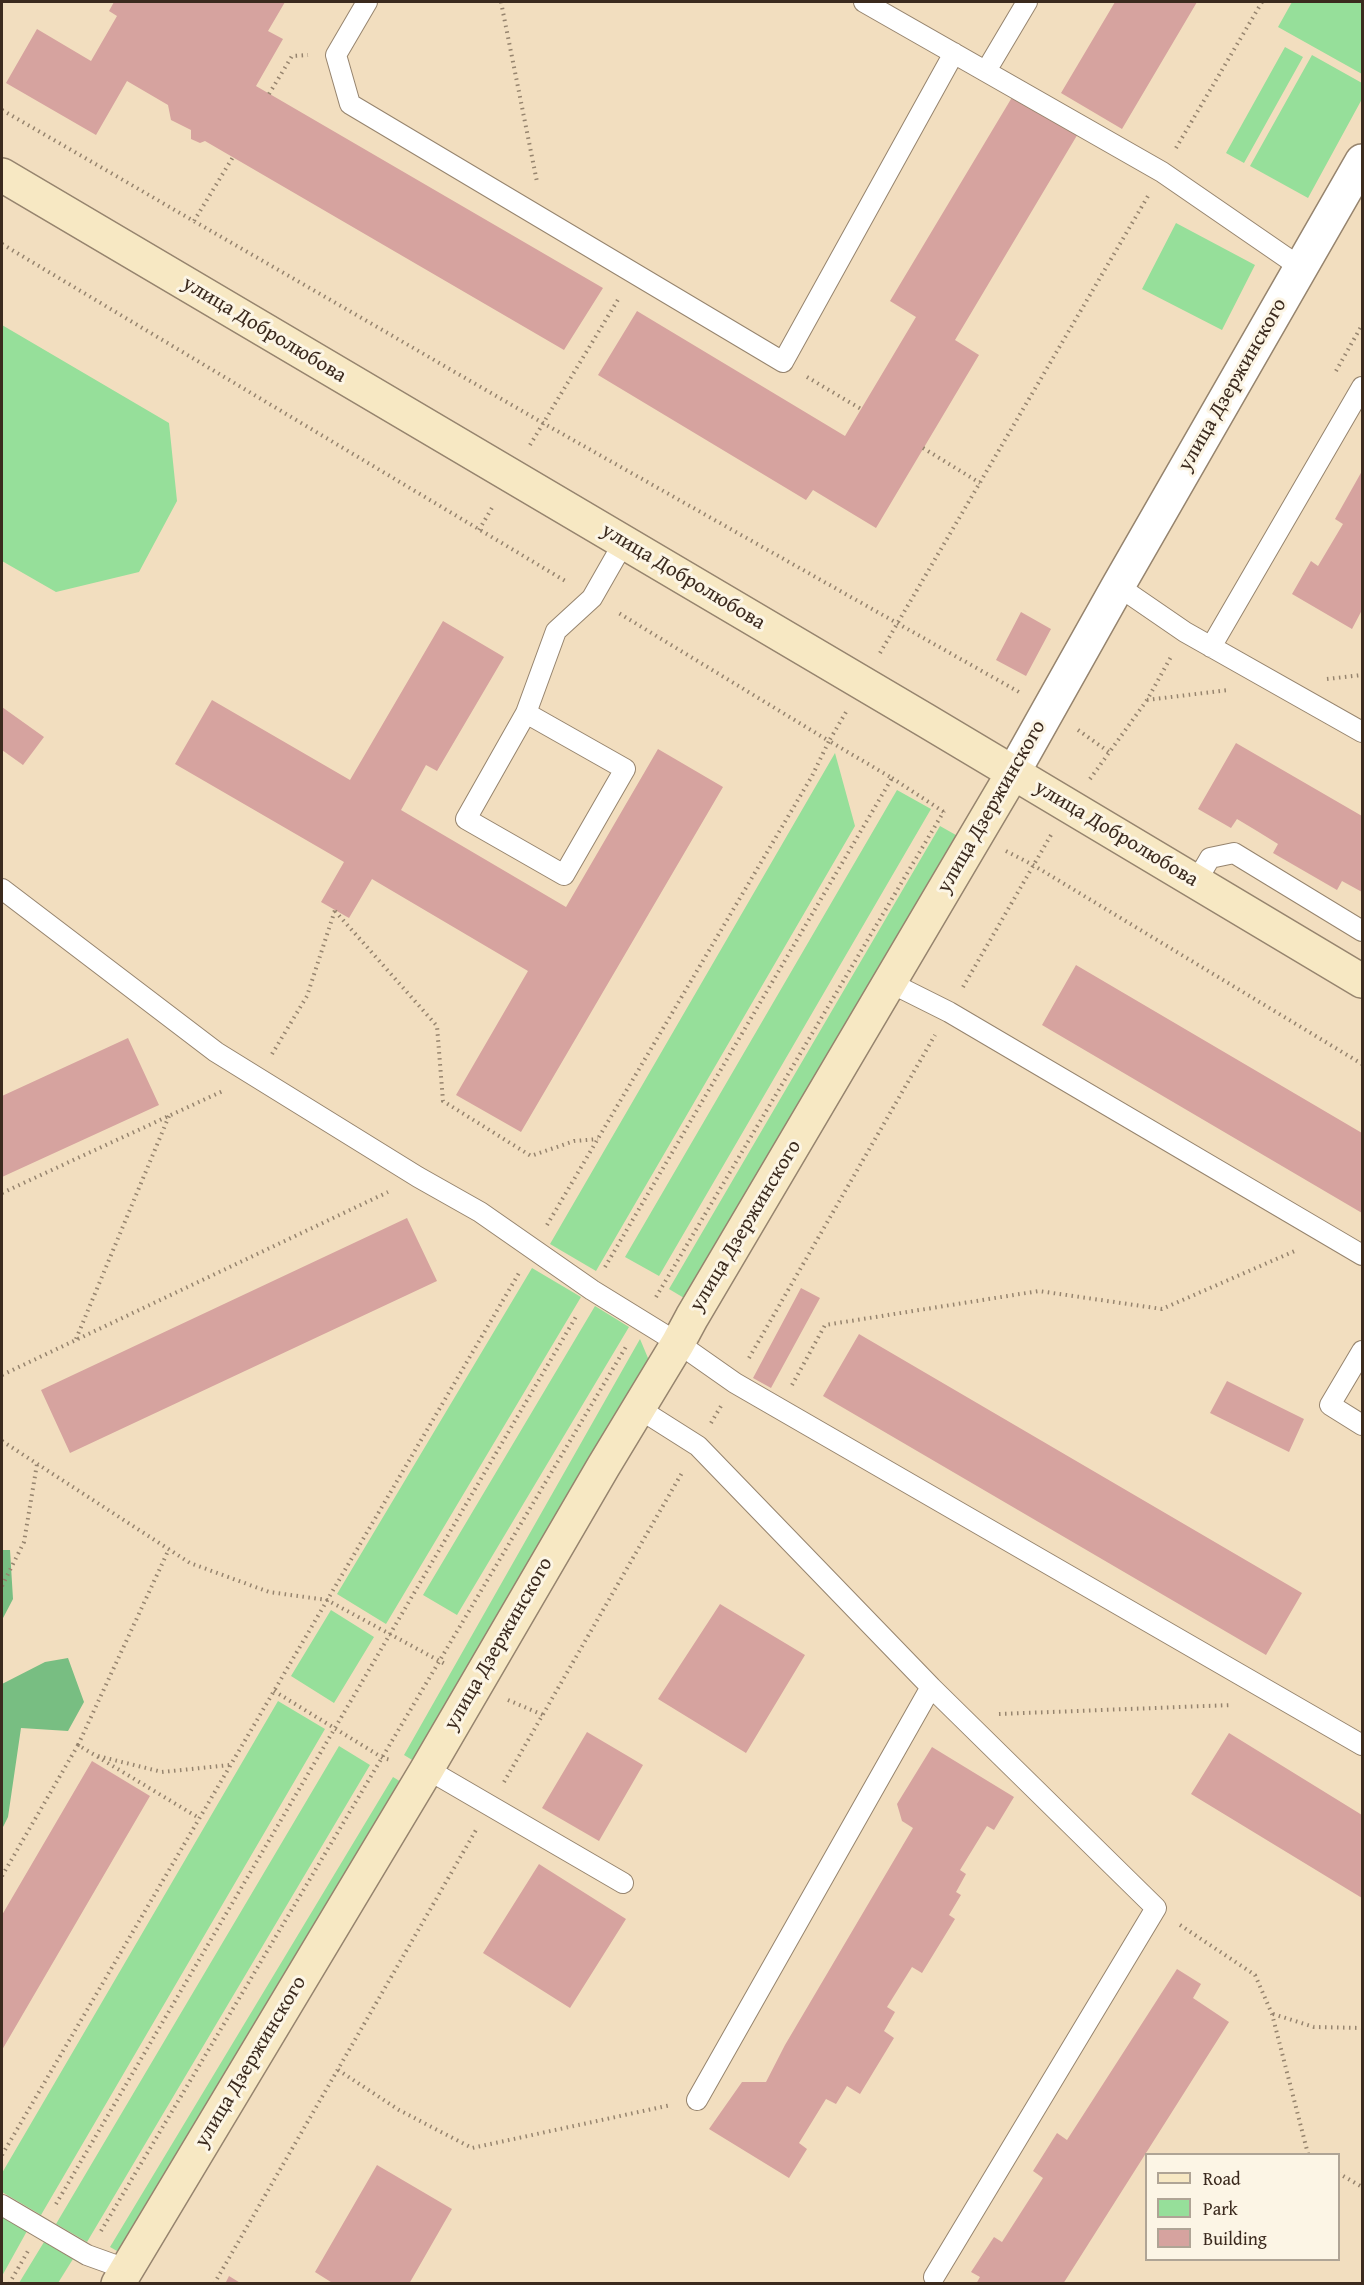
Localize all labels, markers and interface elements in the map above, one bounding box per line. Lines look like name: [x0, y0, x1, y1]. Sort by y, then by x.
street label: улица Добролюбова: [177, 271, 351, 389]
street label: улица Дзержинского: [1173, 294, 1293, 476]
street label: улица Добролюбова: [596, 518, 770, 636]
street label: улица Дзержинского: [932, 716, 1052, 898]
street label: улица Добролюбова: [1029, 775, 1203, 893]
street label: улица Дзержинского: [685, 1136, 807, 1316]
street label: улица Дзержинского: [439, 1553, 559, 1735]
street label: улица Дзержинского: [190, 1972, 312, 2152]
legend: [1145, 2153, 1340, 2261]
text: Road: [1203, 2165, 1241, 2192]
text: Park: [1203, 2195, 1238, 2222]
text: Building: [1203, 2225, 1267, 2252]

